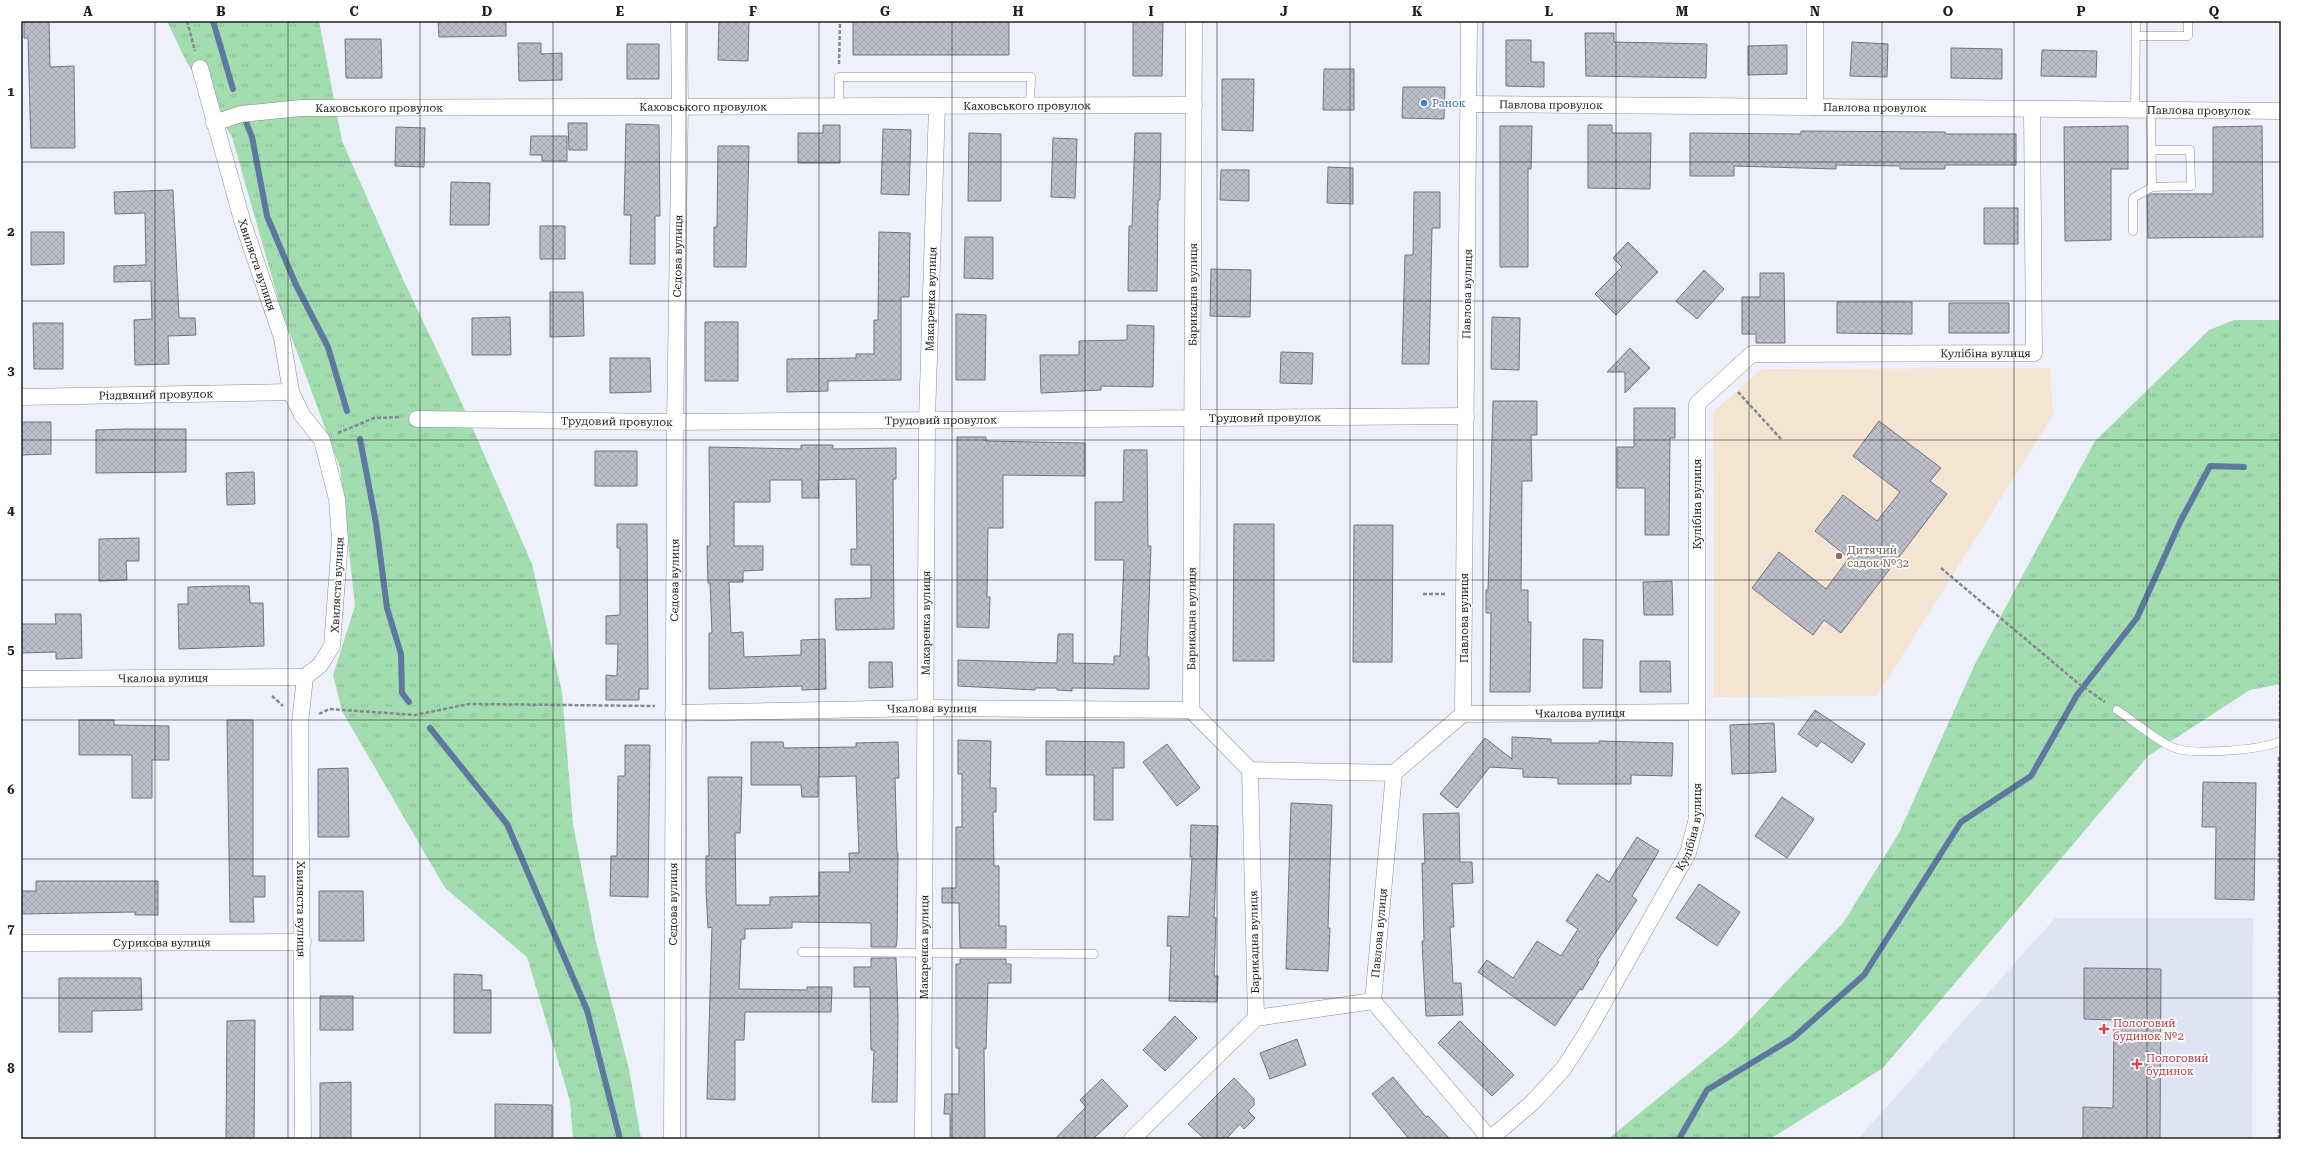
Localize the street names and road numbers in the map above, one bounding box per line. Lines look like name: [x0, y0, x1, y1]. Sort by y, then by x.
street label: Павлова провулок: [1499, 98, 1603, 112]
street label: Каховського провулок: [963, 99, 1091, 113]
street label: Каховського провулок: [639, 100, 767, 114]
street label: Павлова провулок: [1823, 101, 1927, 115]
street label: Каховського провулок: [315, 102, 443, 115]
street label: Павлова провулок: [2147, 104, 2251, 118]
street label: Сєдова вулиця: [671, 214, 685, 298]
street label: Хвиляста вулиця: [235, 217, 278, 313]
street label: Барикадна вулиця: [1187, 243, 1200, 346]
street label: Макаренка вулиця: [923, 246, 940, 352]
street label: Павлова вулиця: [1460, 249, 1475, 339]
street label: Кулібіна вулиця: [1940, 347, 2031, 360]
street label: Різдвяний провулок: [99, 387, 213, 403]
street label: Трудовий провулок: [1209, 411, 1321, 425]
street label: Трудовий провулок: [885, 414, 997, 427]
street label: Трудовий провулок: [561, 415, 673, 429]
street label: Кулібіна вулиця: [1691, 459, 1704, 549]
street label: Хвиляста вулиця: [328, 537, 347, 633]
street label: Сєдова вулиця: [668, 538, 682, 622]
street label: Барикадна вулиця: [1185, 567, 1199, 670]
street label: Макаренка вулиця: [920, 571, 933, 675]
street label: Павлова вулиця: [1458, 573, 1471, 663]
street label: Чкалова вулиця: [118, 672, 208, 685]
street label: Чкалова вулиця: [887, 702, 977, 716]
street label: Чкалова вулиця: [1535, 707, 1625, 720]
street label: Кулібіна вулиця: [1673, 783, 1704, 873]
street label: Хвиляста вулиця: [294, 861, 308, 957]
street label: Сєдова вулиця: [667, 862, 680, 946]
street label: Павлова вулиця: [1369, 888, 1390, 978]
street label: Барикадна вулиця: [1247, 890, 1262, 994]
street label: Макаренка вулиця: [918, 895, 931, 999]
street label: Сурикова вулиця: [113, 936, 211, 950]

